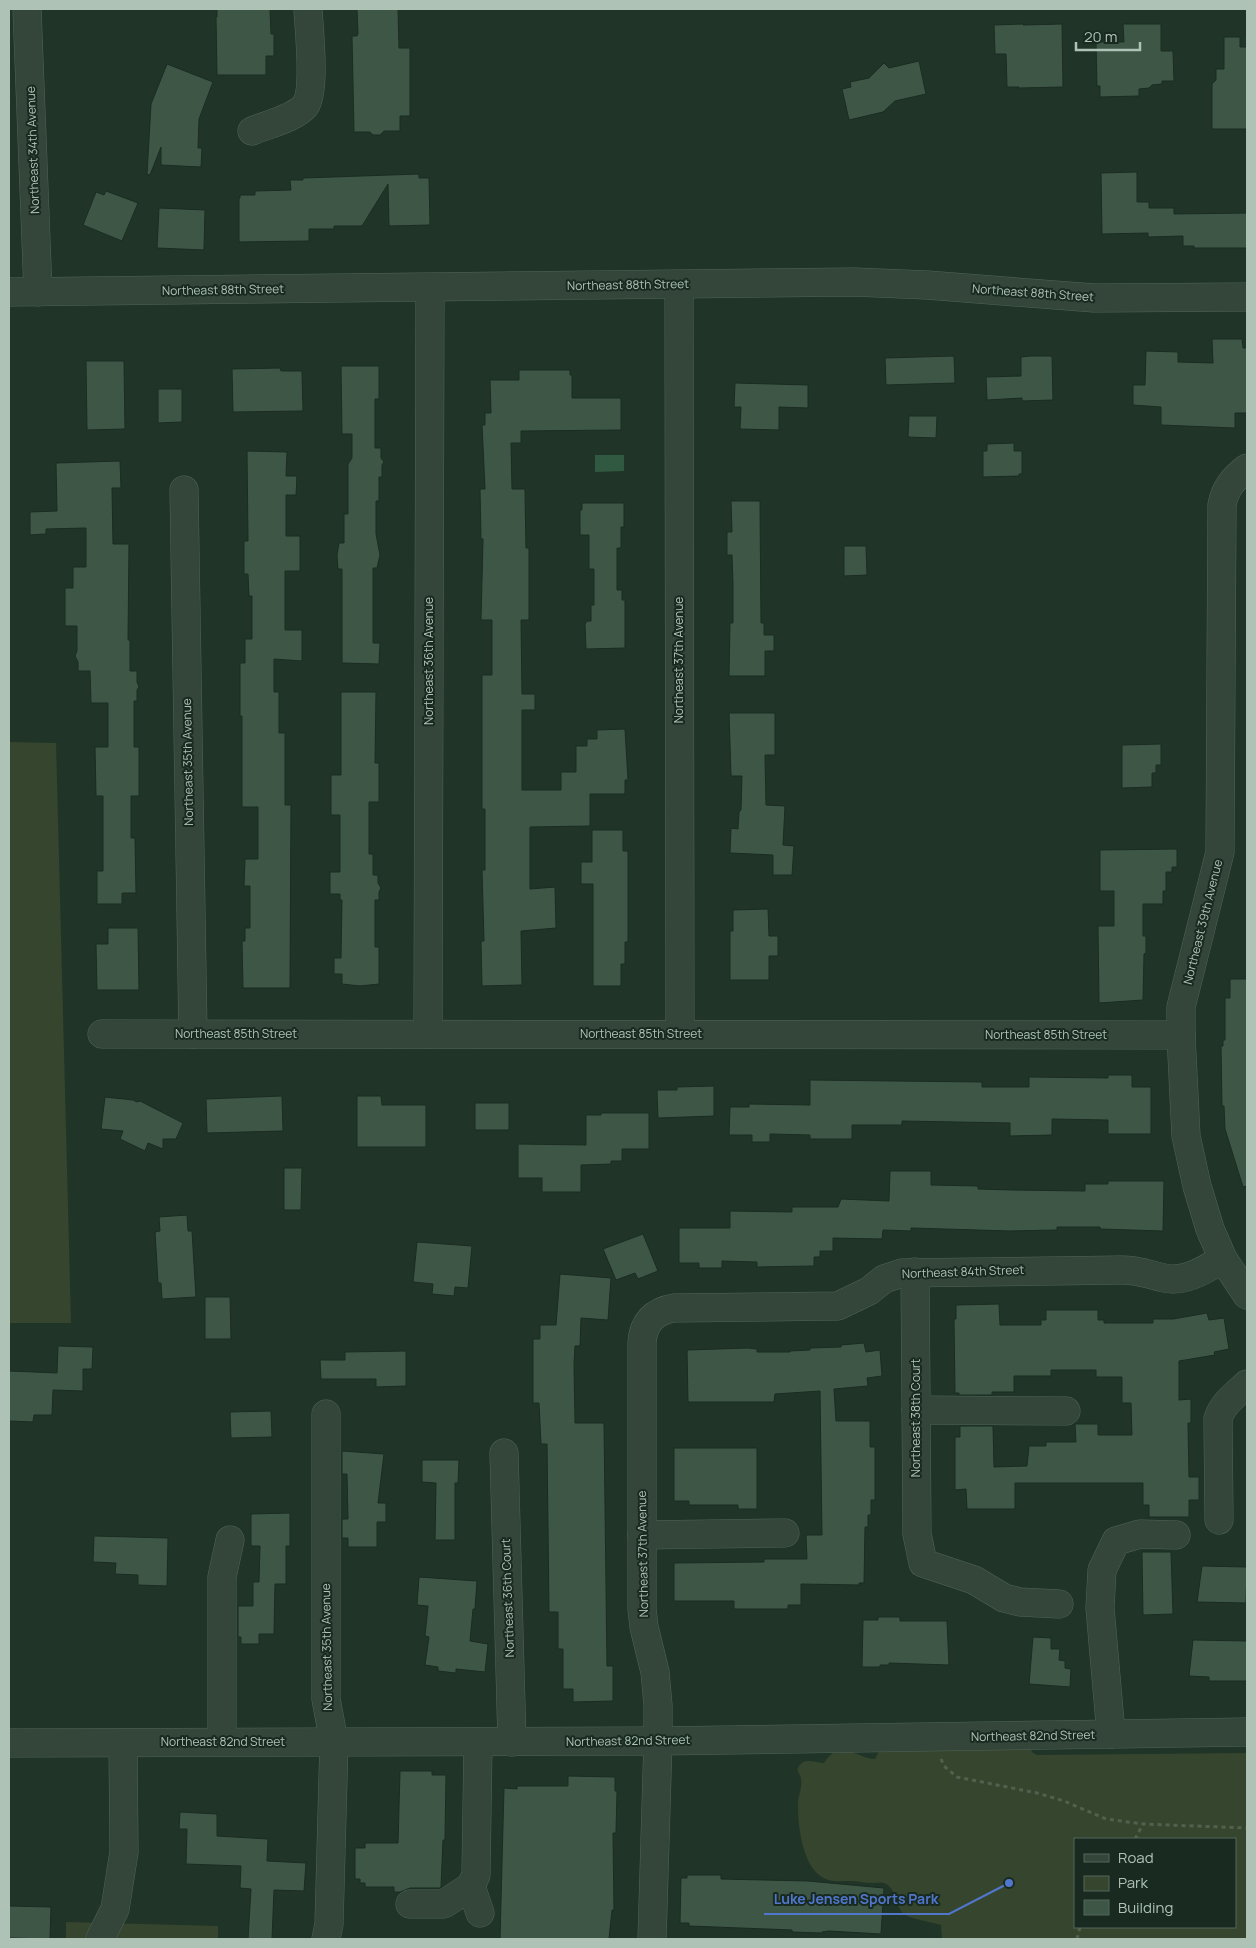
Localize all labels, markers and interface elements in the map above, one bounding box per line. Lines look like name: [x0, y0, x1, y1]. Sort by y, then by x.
scale bar: [1076, 20, 1140, 52]
text: 20 m: [1084, 26, 1117, 47]
street label: Northeast 34th Avenue: [22, 86, 43, 214]
street label: Northeast 88th Street: [567, 275, 689, 294]
street label: Northeast 88th Street: [162, 280, 284, 299]
street label: Northeast 88th Street: [972, 280, 1095, 305]
street label: Northeast 36th Avenue: [420, 597, 437, 725]
street label: Northeast 37th Avenue: [670, 597, 687, 723]
street label: Northeast 35th Avenue: [178, 698, 197, 826]
street label: Northeast 39th Avenue: [1179, 858, 1226, 986]
street label: Northeast 85th Street: [175, 1025, 297, 1042]
street label: Northeast 85th Street: [580, 1025, 702, 1042]
street label: Northeast 85th Street: [985, 1026, 1107, 1043]
street label: Northeast 84th Street: [902, 1261, 1025, 1282]
street label: Northeast 38th Court: [907, 1359, 924, 1477]
street label: Northeast 37th Avenue: [633, 1491, 652, 1618]
street label: Northeast 36th Court: [497, 1538, 518, 1658]
street label: Northeast 35th Avenue: [317, 1583, 336, 1711]
street label: Northeast 82nd Street: [971, 1726, 1095, 1745]
street label: Northeast 82nd Street: [566, 1731, 690, 1750]
street label: Northeast 82nd Street: [161, 1733, 285, 1750]
legend: [1074, 1838, 1236, 1928]
text: Road: [1118, 1847, 1154, 1868]
text: Park: [1118, 1872, 1148, 1893]
callout: Luke Jensen Sports Park: [764, 1885, 949, 1914]
text: Luke Jensen Sports Park: [774, 1889, 939, 1908]
text: Building: [1118, 1897, 1173, 1918]

